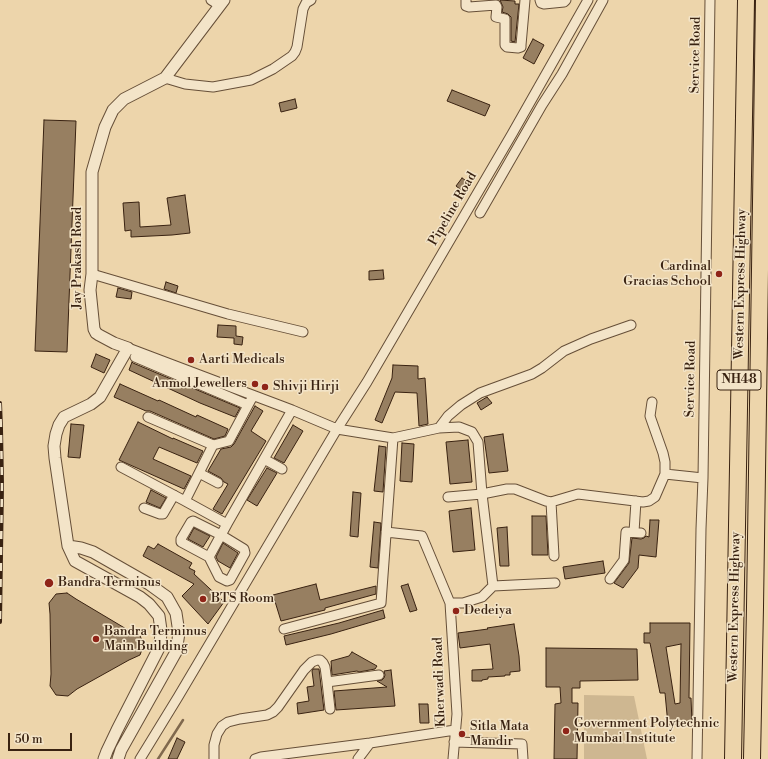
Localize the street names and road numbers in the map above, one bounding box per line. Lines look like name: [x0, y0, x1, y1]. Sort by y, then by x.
street label: Service Road: [688, 16, 704, 94]
street label: Pipeline Road: [426, 169, 480, 249]
street label: Jay Prakash Road: [70, 207, 86, 309]
street label: Western Express Highway: [732, 208, 750, 360]
street label: Service Road: [683, 340, 699, 418]
road number: NH48: [717, 370, 761, 390]
street label: Western Express Highway: [726, 531, 744, 683]
street label: Kherwadi Road: [431, 637, 449, 727]

